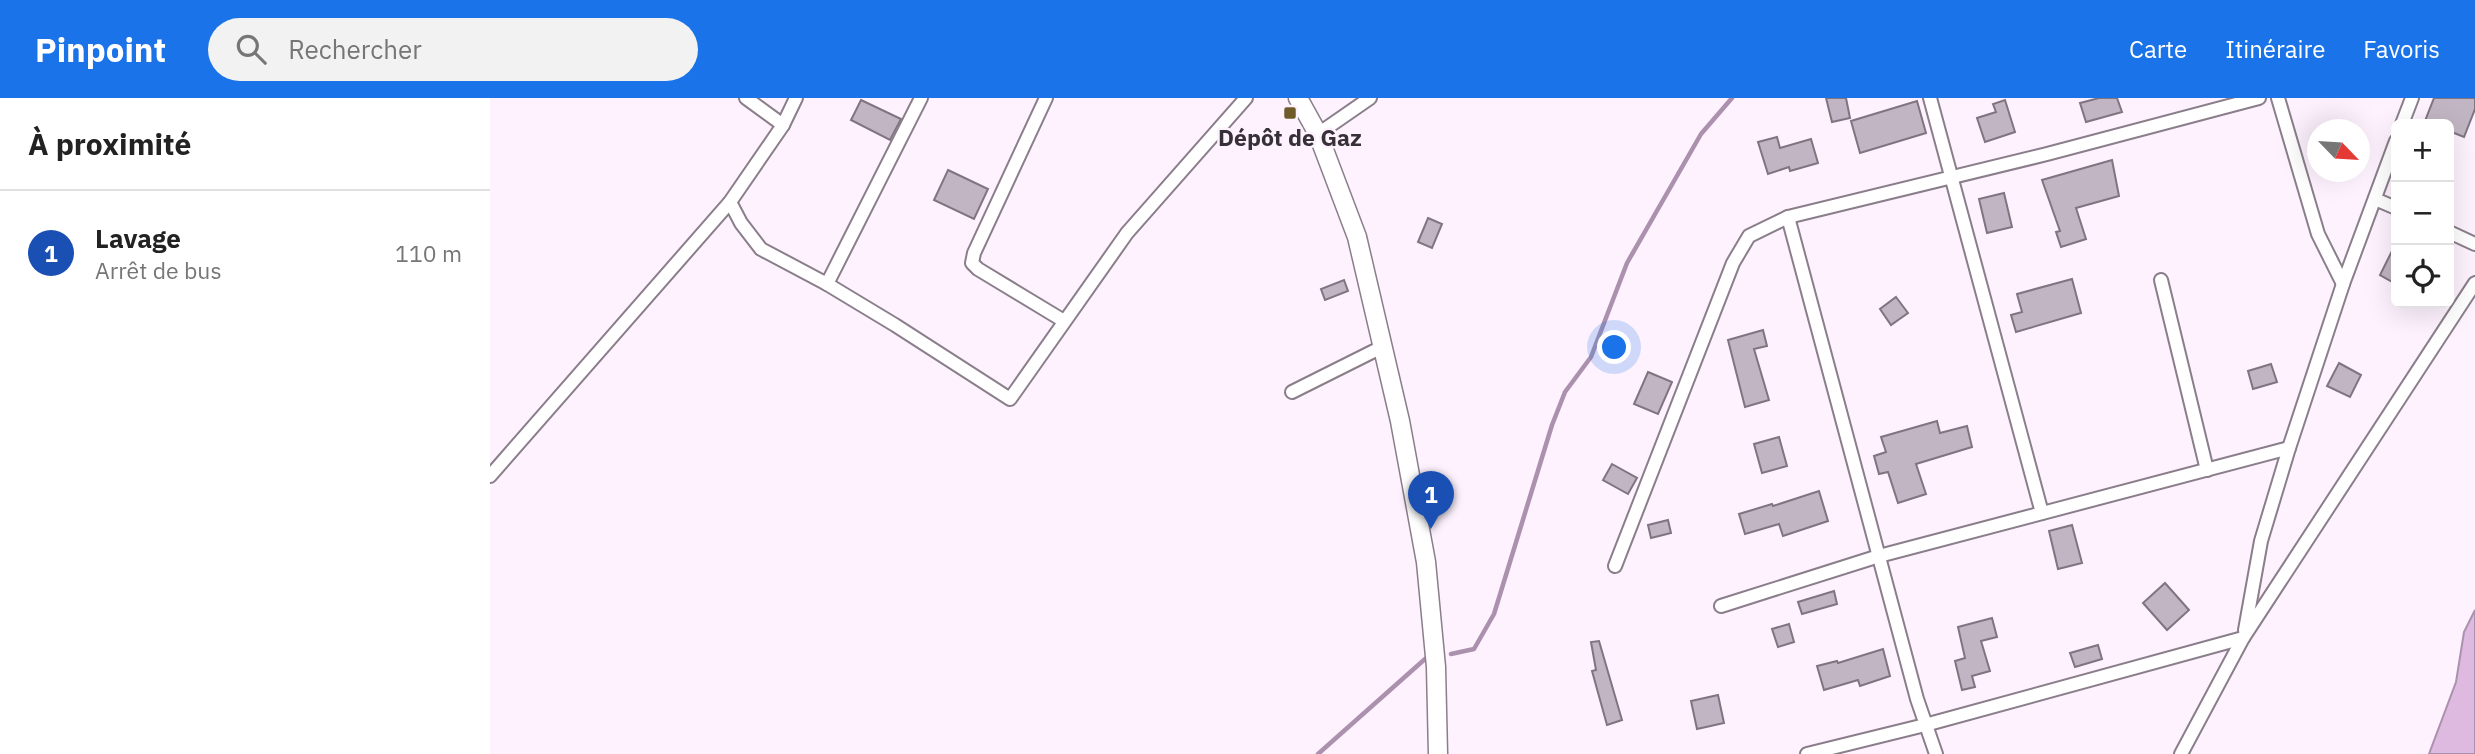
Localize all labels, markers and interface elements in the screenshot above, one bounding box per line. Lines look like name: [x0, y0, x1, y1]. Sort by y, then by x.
search box: [208, 18, 698, 81]
text: Pinpoint: [35, 28, 166, 71]
icon: search: [232, 30, 270, 68]
text: Rechercher: [288, 32, 422, 66]
text: Carte: [2129, 33, 2187, 65]
text: Itinéraire: [2225, 33, 2325, 65]
text: Favoris: [2363, 33, 2440, 65]
marker: Dépôt de Gaz: [1282, 105, 1298, 121]
north arrow: [2307, 119, 2370, 182]
map controls: [2391, 119, 2454, 308]
button: +: [2391, 119, 2454, 182]
place label: Dépôt de Gaz: [1218, 122, 1362, 152]
text: À proximité: [28, 124, 191, 163]
button: −: [2391, 182, 2454, 245]
text: Lavage: [95, 221, 181, 255]
text: 1: [44, 238, 58, 268]
text: 110 m: [395, 238, 462, 268]
button: locate: [2391, 245, 2454, 308]
text: Arrêt de bus: [95, 255, 222, 285]
your location: [1597, 330, 1631, 364]
pin: 1: [1408, 471, 1454, 529]

